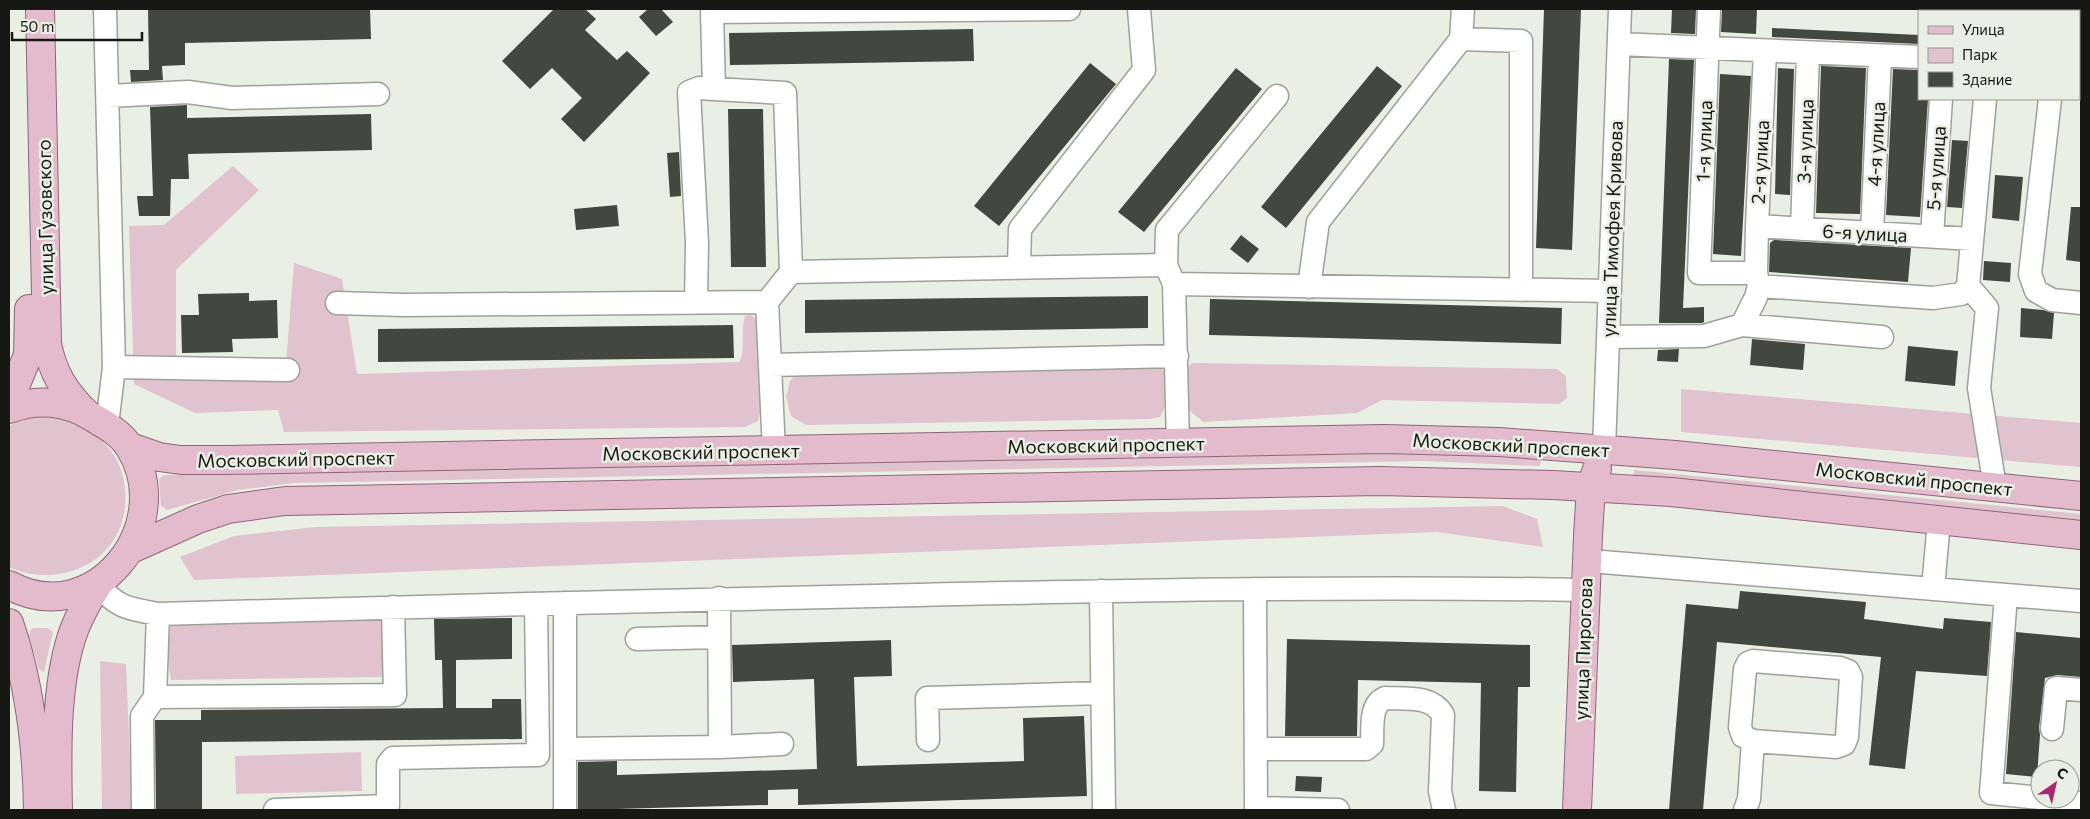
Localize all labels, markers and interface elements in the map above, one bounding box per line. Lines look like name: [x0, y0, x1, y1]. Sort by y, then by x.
scale bar: [12, 10, 142, 42]
legend: [1918, 10, 2080, 100]
text: 50 m: [20, 17, 54, 35]
text: Улица: [1962, 20, 2004, 38]
text: Парк: [1962, 45, 1998, 63]
text: Здание: [1962, 70, 2012, 88]
street label: 3-я улица: [1792, 98, 1817, 184]
street label: 1-я улица: [1691, 100, 1716, 182]
street label: 4-я улица: [1862, 101, 1889, 187]
street label: 2-я улица: [1746, 119, 1773, 205]
street label: улица Тимофея Кривова: [1596, 120, 1627, 338]
street label: 5-я улица: [1921, 125, 1950, 211]
street label: улица Гузовского: [32, 139, 57, 295]
street label: 6-я улица: [1822, 219, 1908, 246]
street label: Московский проспект: [1412, 428, 1610, 461]
street label: Московский проспект: [1007, 431, 1205, 458]
street label: Московский проспект: [602, 438, 800, 465]
street label: Московский проспект: [197, 445, 395, 472]
street label: Московский проспект: [1815, 457, 2014, 500]
street label: улица Пирогова: [1569, 577, 1596, 721]
north arrow: [2030, 759, 2080, 809]
text: С: [2054, 763, 2071, 783]

